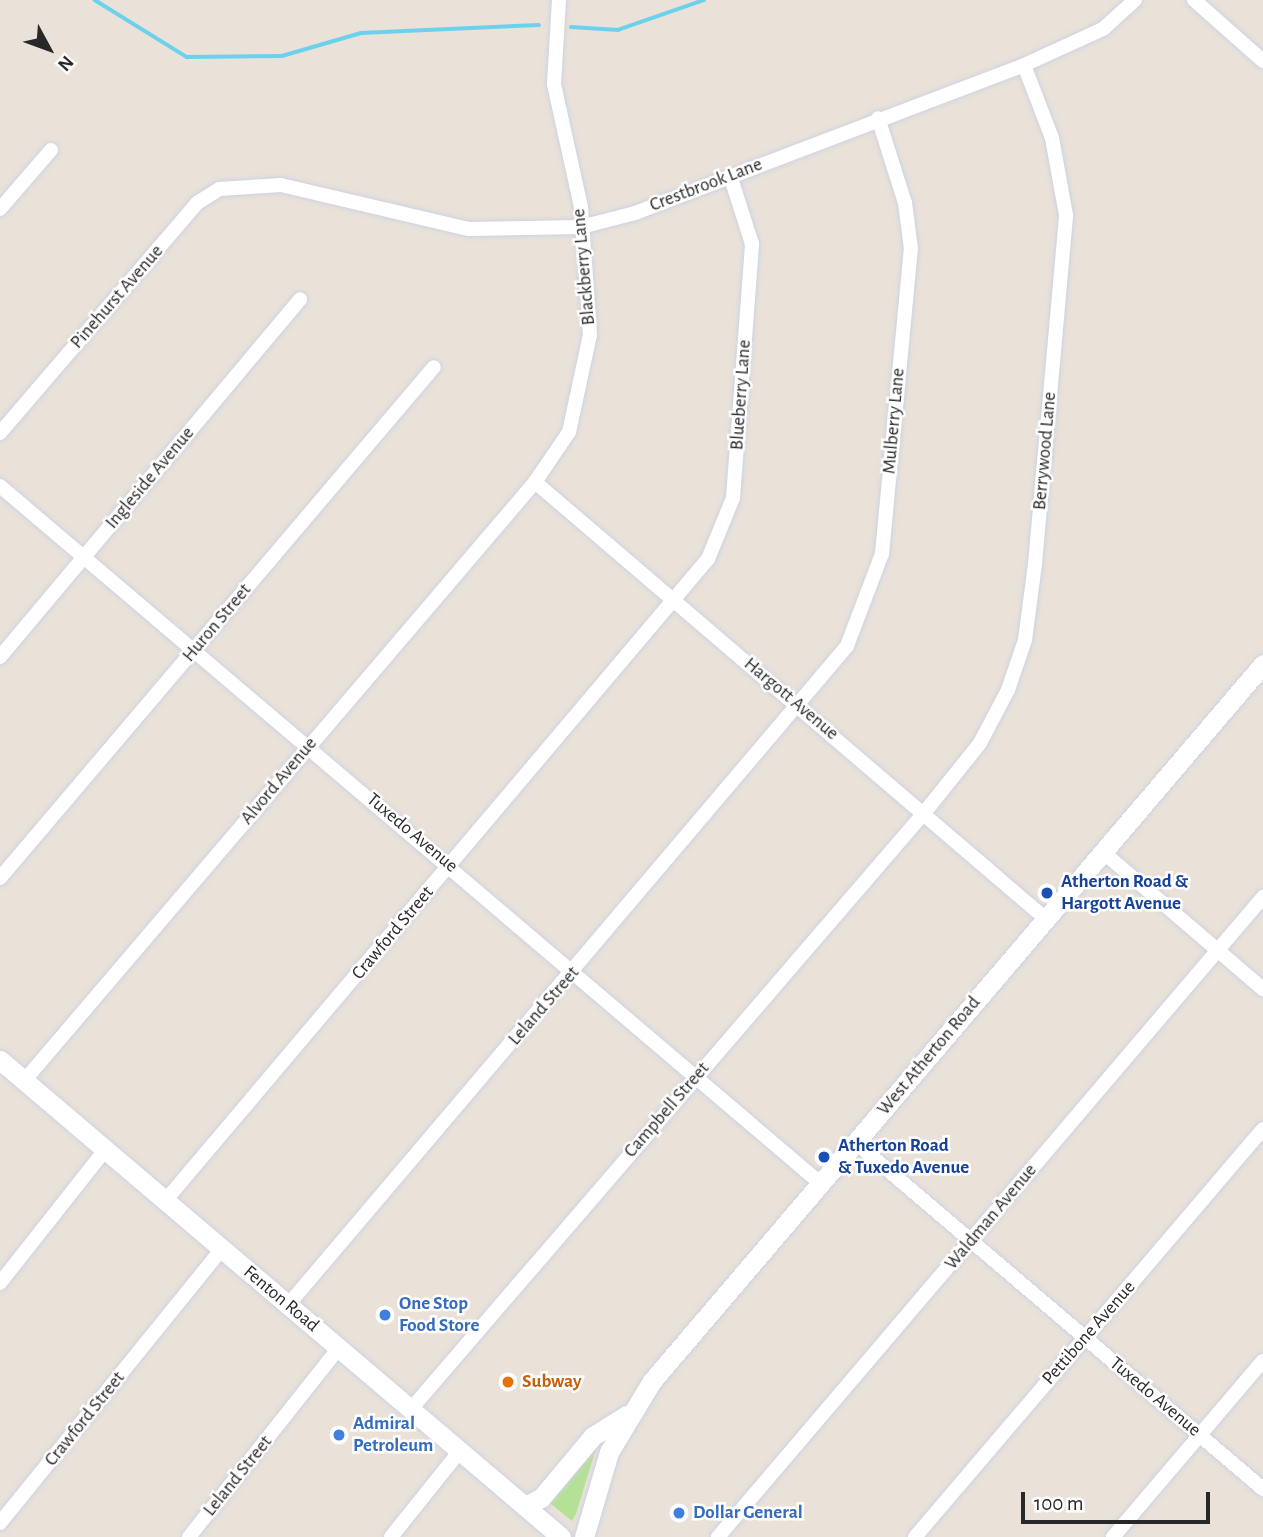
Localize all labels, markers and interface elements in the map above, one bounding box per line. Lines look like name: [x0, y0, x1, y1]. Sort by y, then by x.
north arrow: [14, 14, 84, 84]
text: N: [54, 52, 77, 74]
street label: Crestbrook Lane: [647, 153, 765, 217]
street label: Blackberry Lane: [568, 208, 600, 326]
street label: Pinehurst Avenue: [66, 240, 168, 354]
street label: Blueberry Lane: [726, 339, 756, 451]
street label: Mulberry Lane: [878, 367, 910, 475]
street label: Berrywood Lane: [1028, 391, 1062, 511]
street label: Ingleside Avenue: [101, 422, 199, 534]
street label: Huron Street: [178, 579, 256, 667]
street label: Hargott Avenue: [739, 653, 843, 745]
street label: Alvord Avenue: [236, 733, 322, 829]
street label: Tuxedo Avenue: [362, 788, 462, 878]
place label: Atherton Road & Hargott Avenue: [1061, 871, 1188, 915]
street label: Crawford Street: [347, 882, 439, 984]
marker: Atherton Road & Hargott Avenue: [1039, 885, 1055, 901]
street label: Leland Street: [504, 962, 584, 1050]
street label: West Atherton Road: [873, 992, 985, 1120]
street label: Campbell Street: [619, 1058, 715, 1162]
place label: Atherton Road & Tuxedo Avenue: [838, 1135, 969, 1179]
marker: Atherton Road & Tuxedo Avenue: [816, 1149, 832, 1165]
street label: Waldman Avenue: [940, 1159, 1042, 1275]
street label: Fenton Road: [239, 1261, 323, 1337]
street label: Pettibone Avenue: [1038, 1276, 1140, 1390]
place label: One Stop Food Store: [399, 1293, 479, 1337]
marker: One Stop Food Store: [377, 1307, 393, 1323]
street label: Tuxedo Avenue: [1105, 1352, 1205, 1442]
street label: Crawford Street: [40, 1367, 130, 1471]
place label: Subway: [522, 1371, 582, 1393]
marker: Subway: [500, 1374, 516, 1390]
place label: Admiral Petroleum: [353, 1413, 433, 1457]
marker: Admiral Petroleum: [331, 1427, 347, 1443]
street label: Leland Street: [199, 1431, 277, 1521]
scale bar: [1025, 1478, 1214, 1522]
text: 100 m: [1034, 1493, 1084, 1514]
place label: Dollar General: [693, 1502, 803, 1524]
marker: Dollar General: [671, 1505, 687, 1521]

